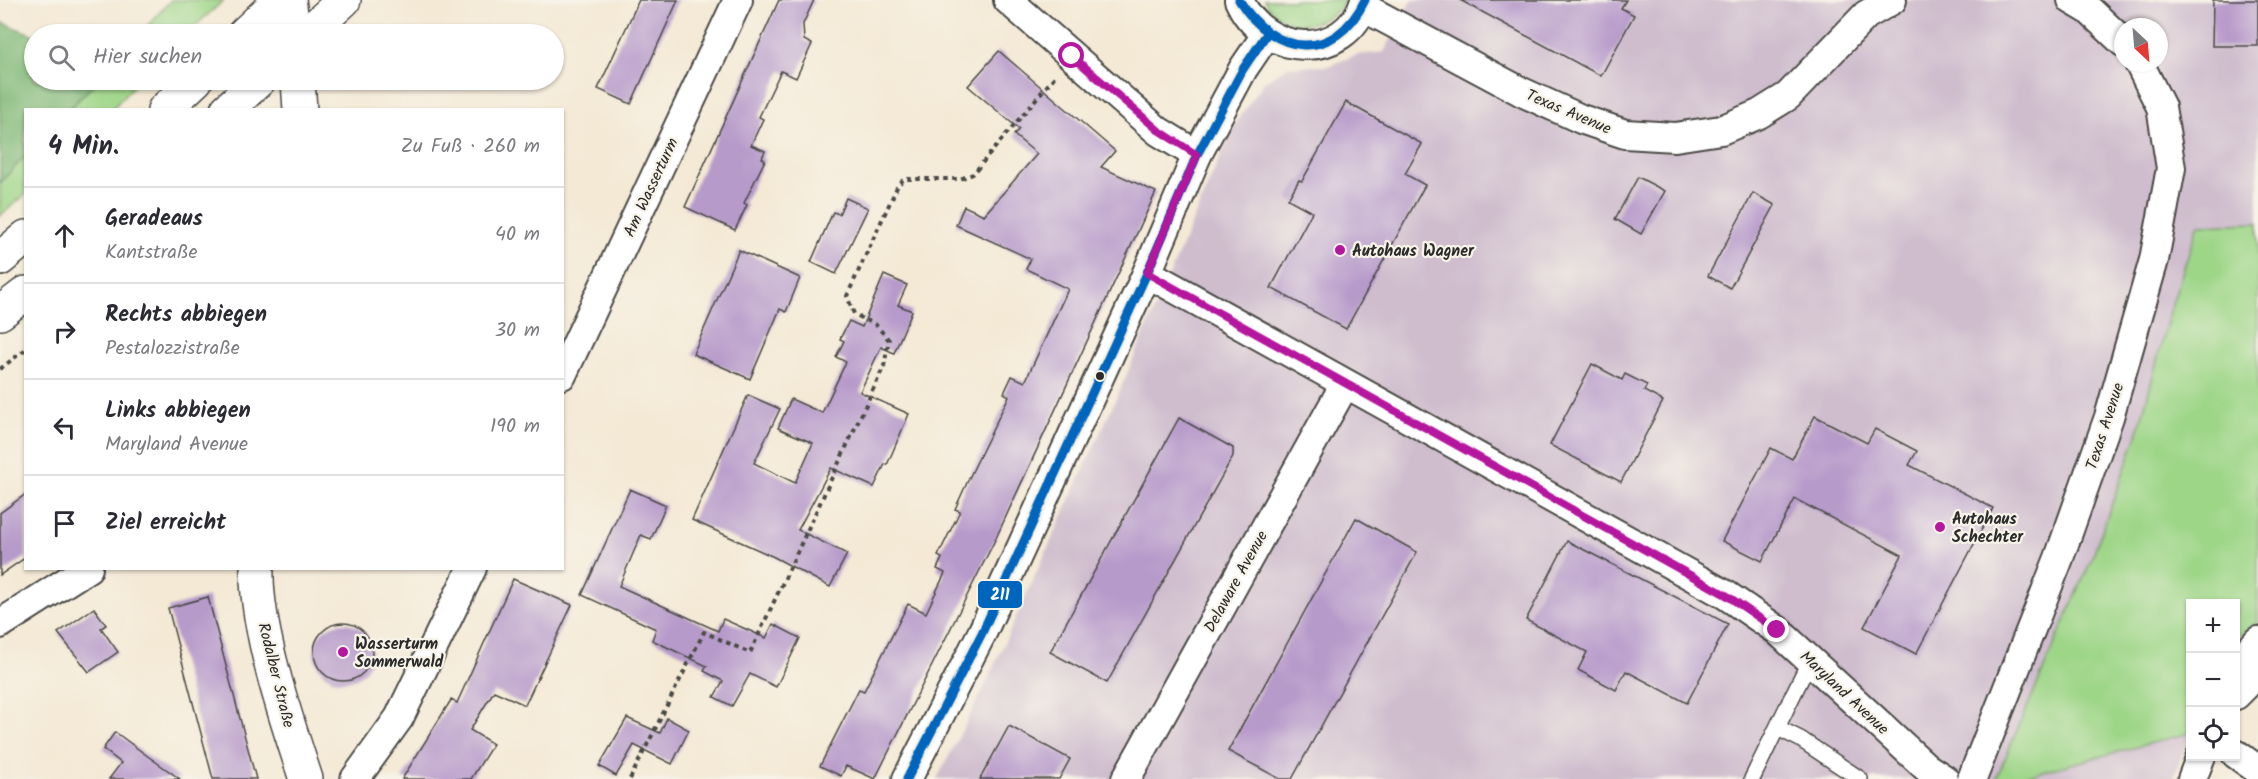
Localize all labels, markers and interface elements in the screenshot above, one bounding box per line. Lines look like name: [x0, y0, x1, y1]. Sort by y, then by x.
north arrow: [2114, 18, 2168, 72]
search box: [24, 24, 564, 90]
text: Hier suchen: [93, 40, 202, 75]
icon: search: [45, 41, 78, 74]
route start: [1058, 42, 1084, 68]
street label: Texas Avenue: [1522, 83, 1615, 142]
text: 4 Min.: [48, 126, 119, 168]
text: Zu Fuß · 260 m: [401, 131, 540, 163]
street label: Am Wasserturm: [617, 134, 685, 241]
text: Geradeaus: [105, 202, 203, 237]
icon: ahead: [48, 219, 81, 252]
text: 40 m: [495, 219, 540, 251]
text: Kantstraße: [105, 237, 198, 269]
place label: Autohaus Wagner: [1352, 239, 1475, 264]
marker: Autohaus Wagner: [1333, 243, 1347, 257]
text: Rechts abbiegen: [105, 298, 267, 333]
icon: right: [48, 315, 81, 348]
text: 30 m: [495, 315, 540, 347]
text: Pestalozzistraße: [105, 333, 240, 365]
unlabelled marker: [1094, 370, 1106, 382]
street label: Texas Avenue: [2080, 380, 2131, 473]
text: Links abbiegen: [105, 394, 251, 429]
icon: left: [48, 411, 81, 444]
text: 190 m: [490, 411, 540, 443]
text: Maryland Avenue: [105, 429, 248, 461]
text: Ziel erreicht: [105, 506, 226, 541]
icon: arrive: [48, 507, 81, 540]
place label: Autohaus Schechter: [1952, 507, 2024, 550]
marker: Autohaus Schechter: [1933, 520, 1947, 534]
street label: Delaware Avenue: [1198, 526, 1275, 637]
line badge: 211: [977, 580, 1023, 609]
text: 211: [991, 583, 1010, 608]
map controls: [2186, 599, 2240, 761]
button: +: [2186, 599, 2240, 653]
route end: [1763, 616, 1789, 642]
street label: Rodalber Straße: [250, 620, 301, 730]
place label: Wasserturm Sommerwald: [355, 632, 444, 675]
marker: Wasserturm Sommerwald: [336, 645, 350, 659]
street label: Maryland Avenue: [1794, 645, 1894, 741]
button: −: [2186, 653, 2240, 707]
button: locate: [2186, 707, 2240, 761]

